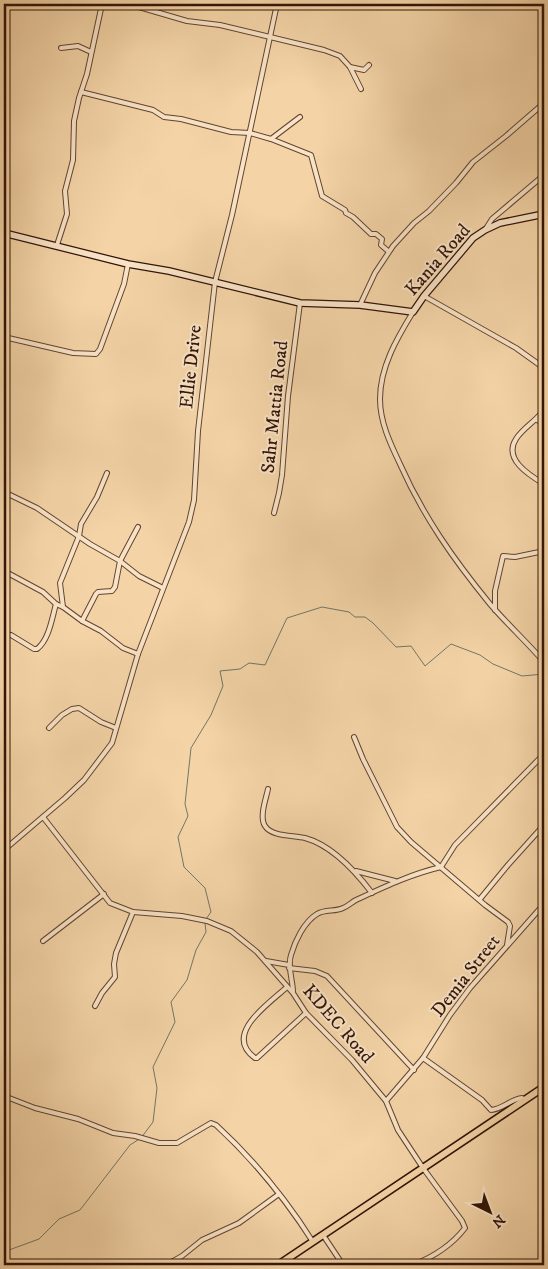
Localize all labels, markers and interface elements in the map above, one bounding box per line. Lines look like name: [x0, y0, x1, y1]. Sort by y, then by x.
street label: Kania Road: [401, 219, 476, 301]
street label: Ellie Drive: [175, 324, 207, 410]
street label: Sahr Mattia Road: [257, 339, 293, 474]
street label: Demia Street: [427, 930, 505, 1022]
street label: KDEC Road: [298, 980, 379, 1068]
north arrow: [466, 1186, 516, 1236]
text: N: [487, 1210, 508, 1232]

